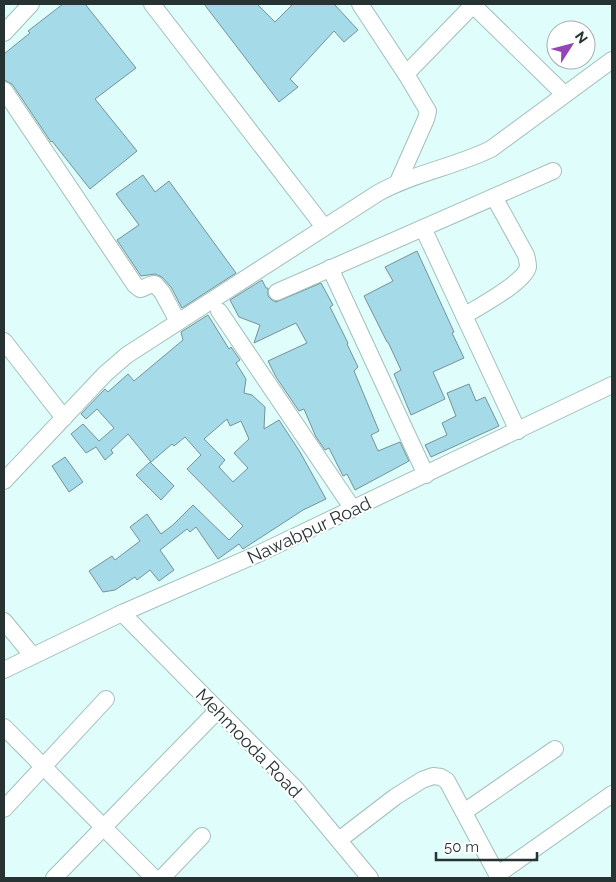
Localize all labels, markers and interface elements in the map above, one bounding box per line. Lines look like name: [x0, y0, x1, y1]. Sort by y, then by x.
north arrow: [546, 20, 596, 70]
text: N: [572, 28, 591, 46]
street label: Nawabpur Road: [244, 492, 374, 568]
street label: Mehmooda Road: [192, 684, 306, 802]
scale bar: [436, 830, 537, 862]
text: 50 m: [444, 838, 479, 856]

